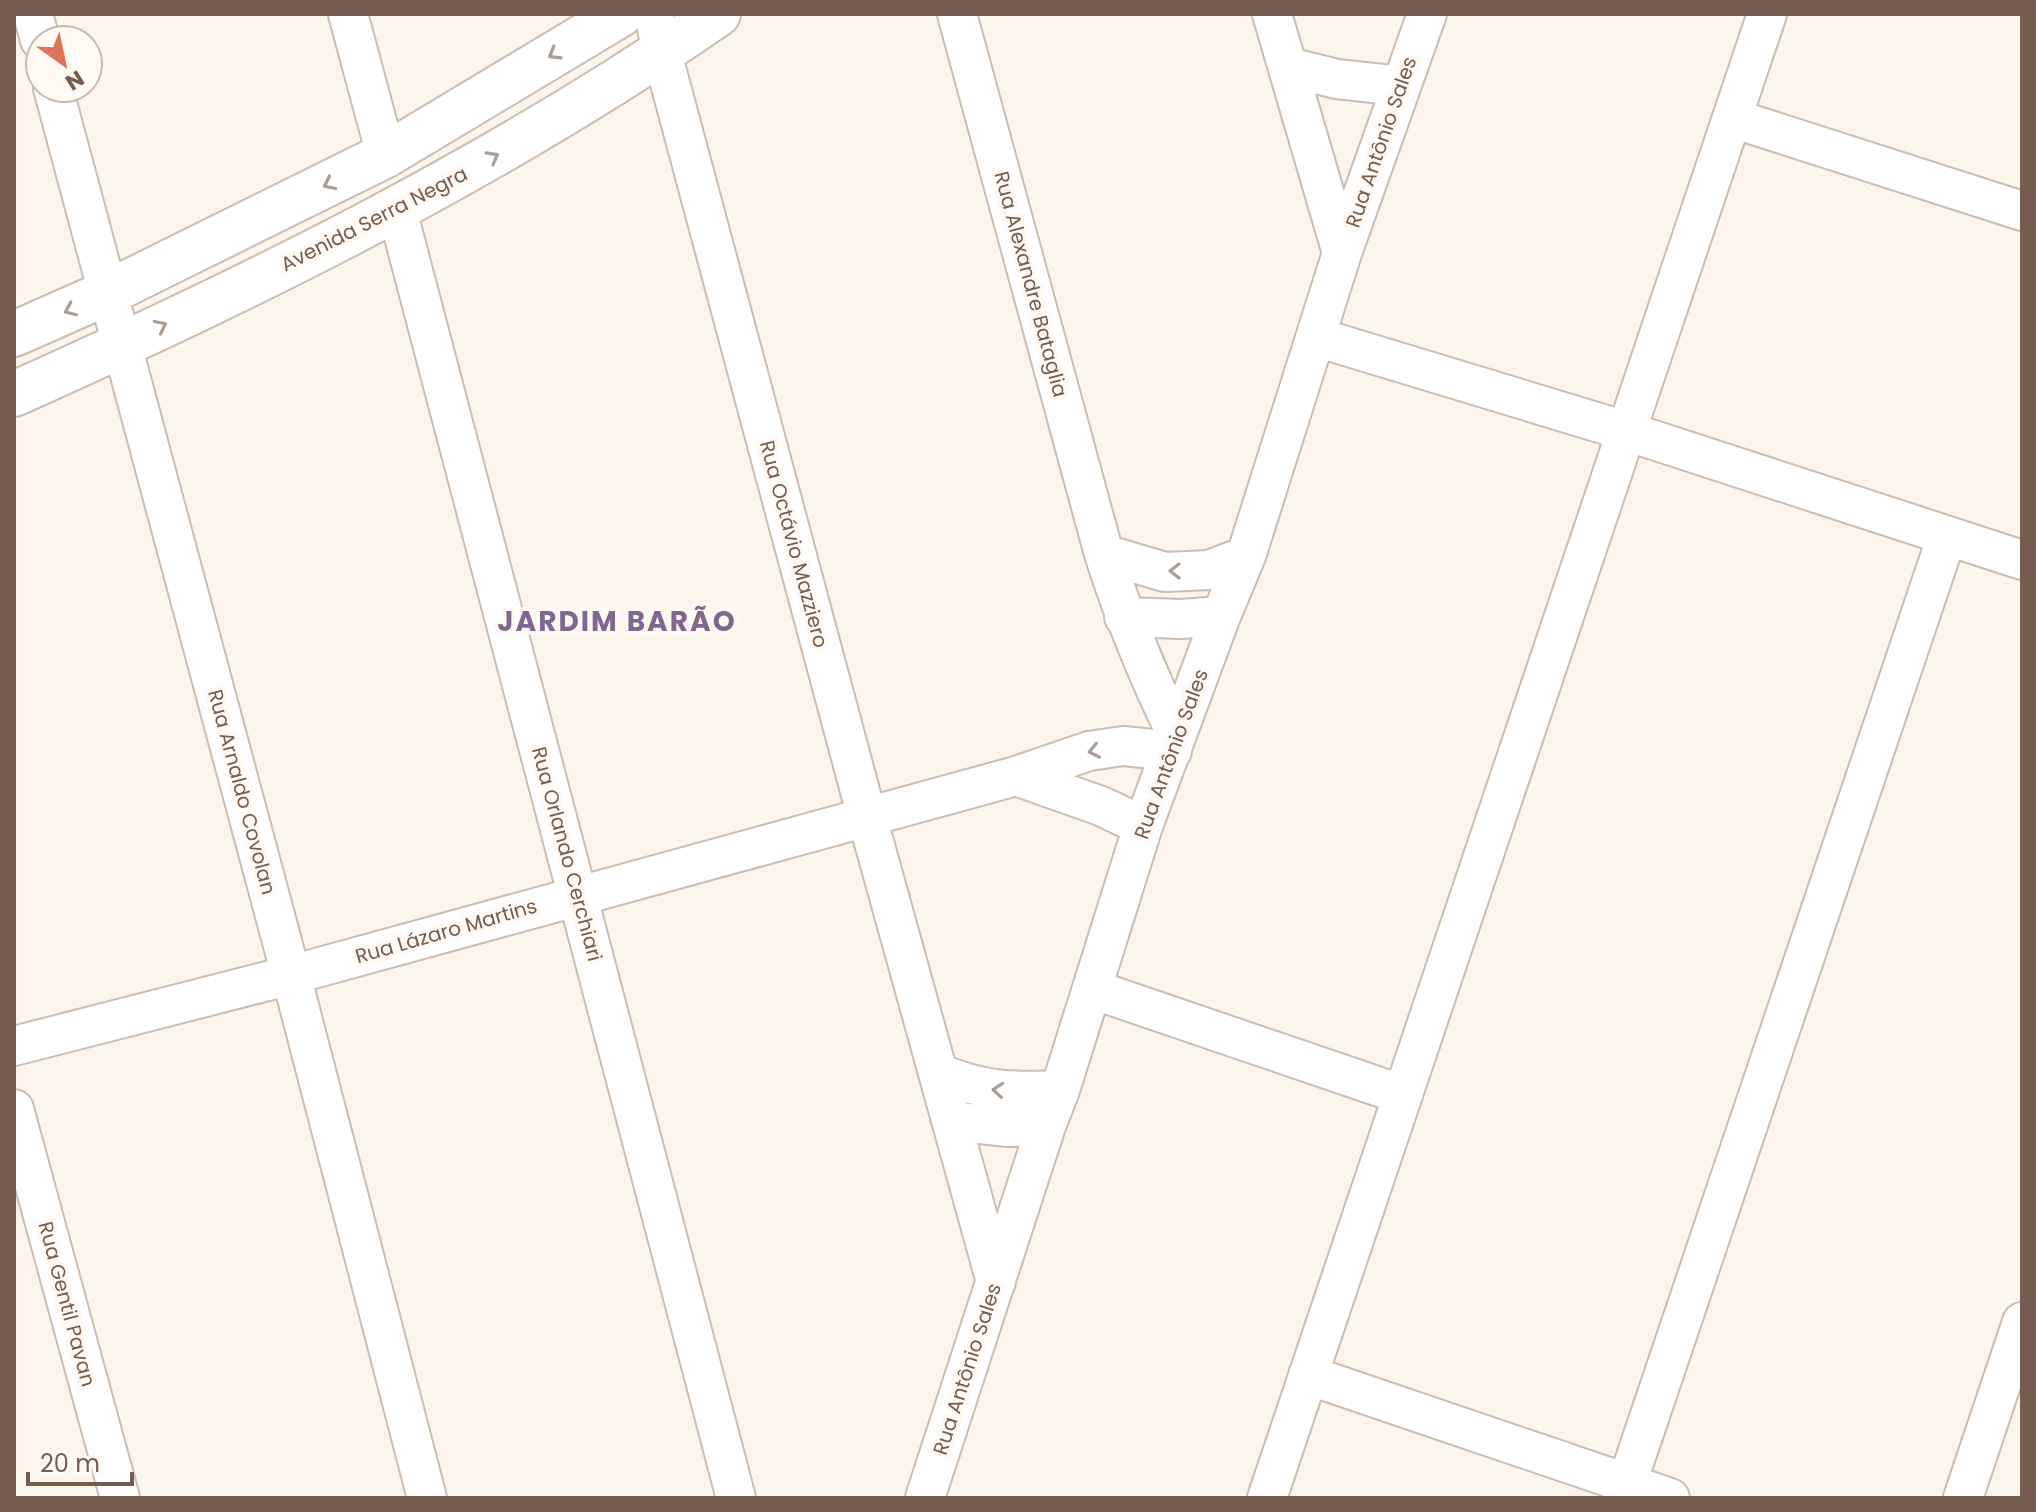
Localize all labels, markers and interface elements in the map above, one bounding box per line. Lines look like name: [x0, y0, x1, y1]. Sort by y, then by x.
north arrow: [24, 24, 104, 104]
one-way arrow: [548, 44, 563, 60]
street label: Rua Antônio Sales: [1339, 53, 1423, 231]
text: N: [59, 63, 90, 98]
one-way arrow: [484, 151, 498, 167]
street label: Avenida Serra Negra: [276, 160, 472, 278]
street label: Rua Alexandre Bataglia: [987, 168, 1075, 400]
one-way arrow: [322, 174, 337, 190]
one-way arrow: [64, 300, 78, 316]
one-way arrow: [153, 320, 168, 336]
street label: Rua Octávio Mazziero: [753, 437, 835, 651]
one-way arrow: [1168, 562, 1181, 580]
district label: JARDIM BARÃO: [497, 602, 737, 641]
street label: Rua Antônio Sales: [1127, 665, 1215, 843]
street label: Rua Arnaldo Covolan: [201, 686, 283, 898]
one-way arrow: [1088, 742, 1101, 759]
street label: Rua Orlando Cerchiari: [525, 744, 609, 964]
street label: Rua Lázaro Martins: [352, 892, 540, 970]
one-way arrow: [992, 1081, 1005, 1098]
street label: Rua Gentil Pavan: [32, 1218, 102, 1390]
street label: Rua Antônio Sales: [926, 1280, 1008, 1458]
scale bar: [28, 1436, 132, 1486]
text: 20 m: [40, 1447, 100, 1480]

